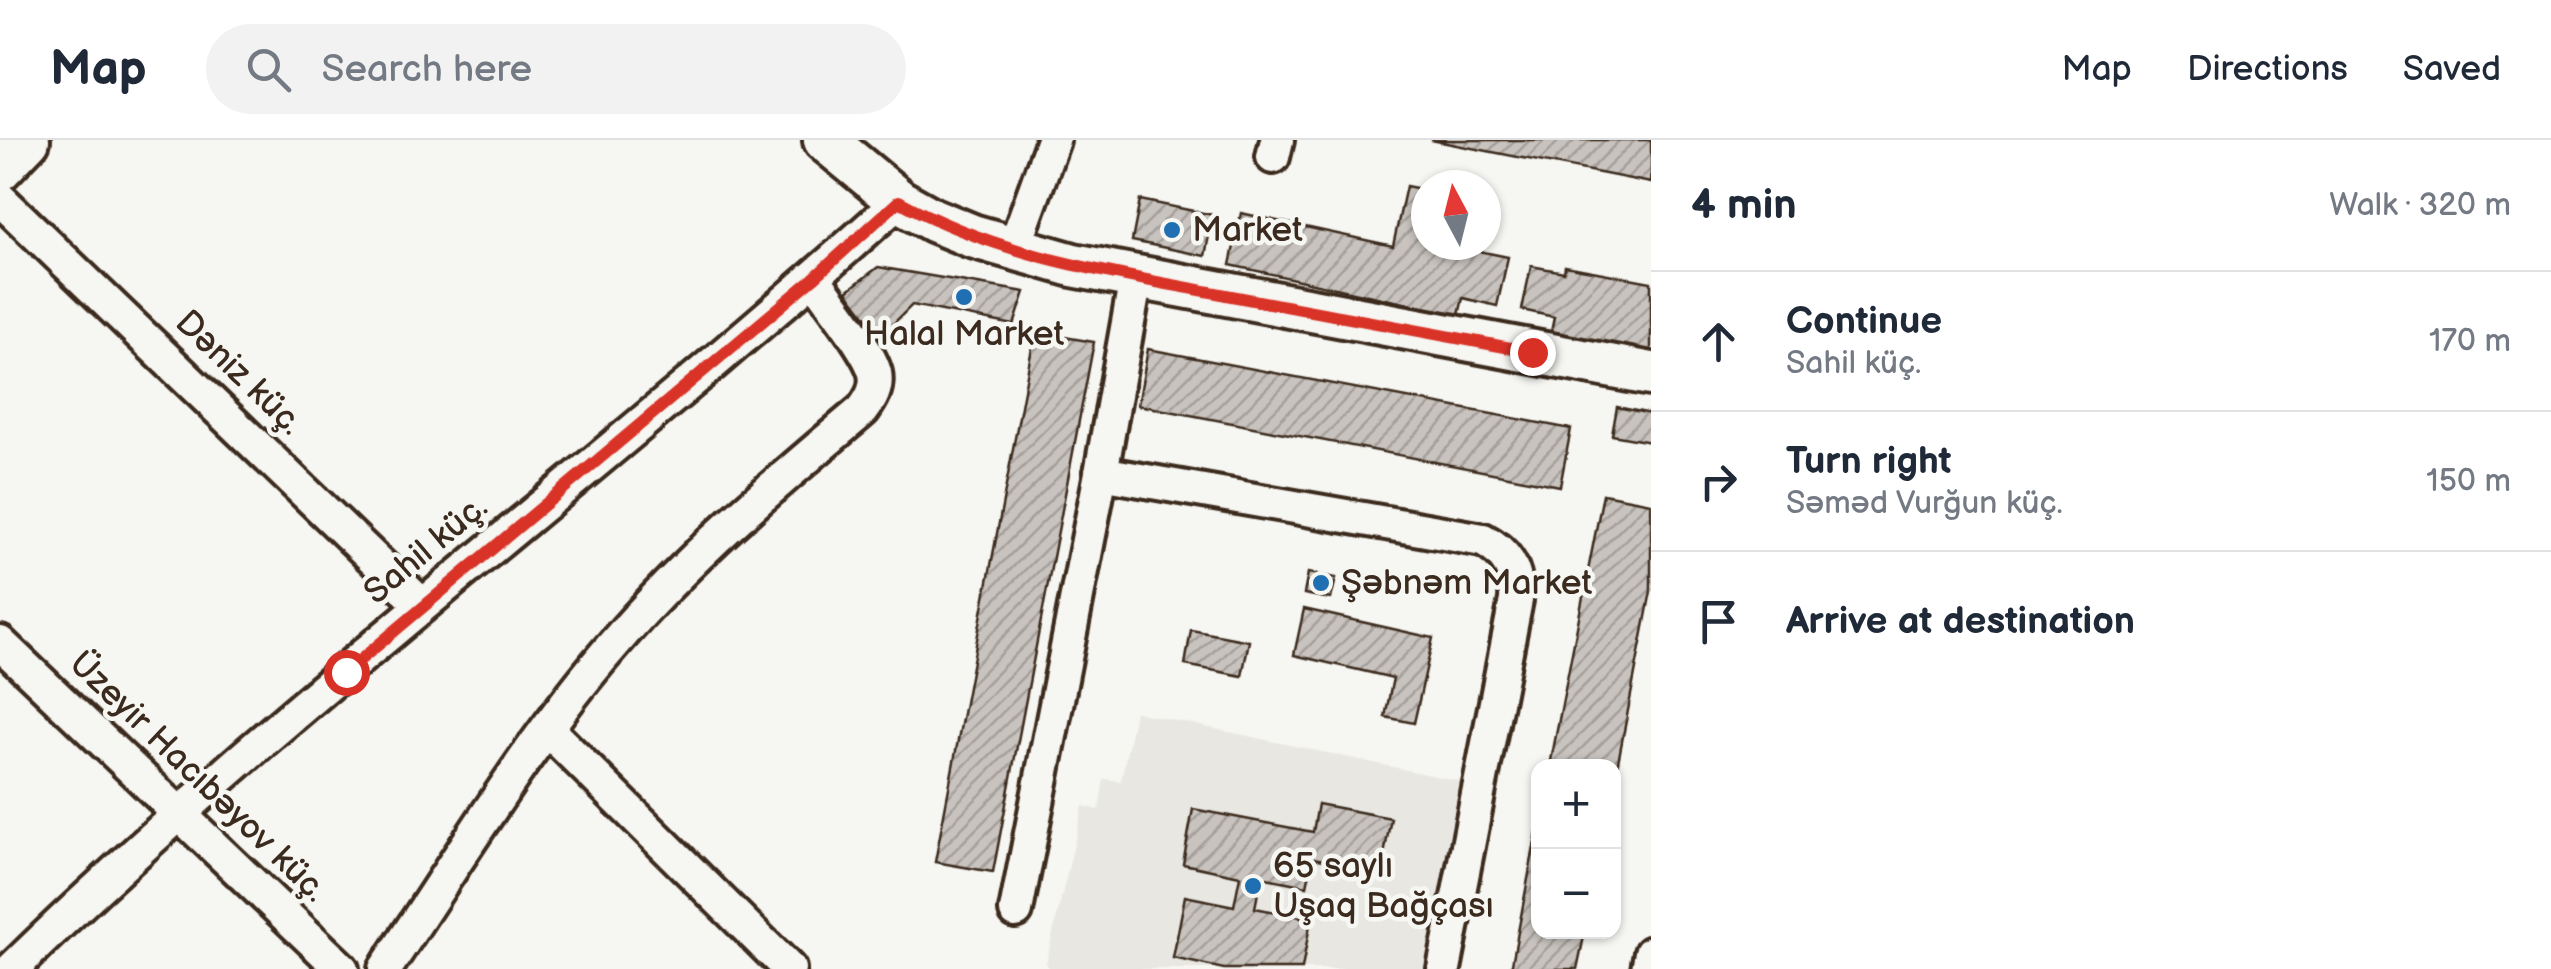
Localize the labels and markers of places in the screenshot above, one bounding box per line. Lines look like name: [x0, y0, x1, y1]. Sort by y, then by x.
place label: Market: [1192, 209, 1303, 252]
marker: Market: [1161, 219, 1183, 241]
marker: Halal Market: [953, 286, 975, 308]
place label: Halal Market: [864, 313, 1065, 356]
place label: Şəbnəm Market: [1341, 562, 1592, 605]
marker: Şəbnəm Market: [1310, 572, 1332, 594]
place label: 65 saylı Uşaq Bağçası: [1273, 845, 1494, 928]
marker: 65 saylı Uşaq Bağçası: [1242, 875, 1264, 897]

